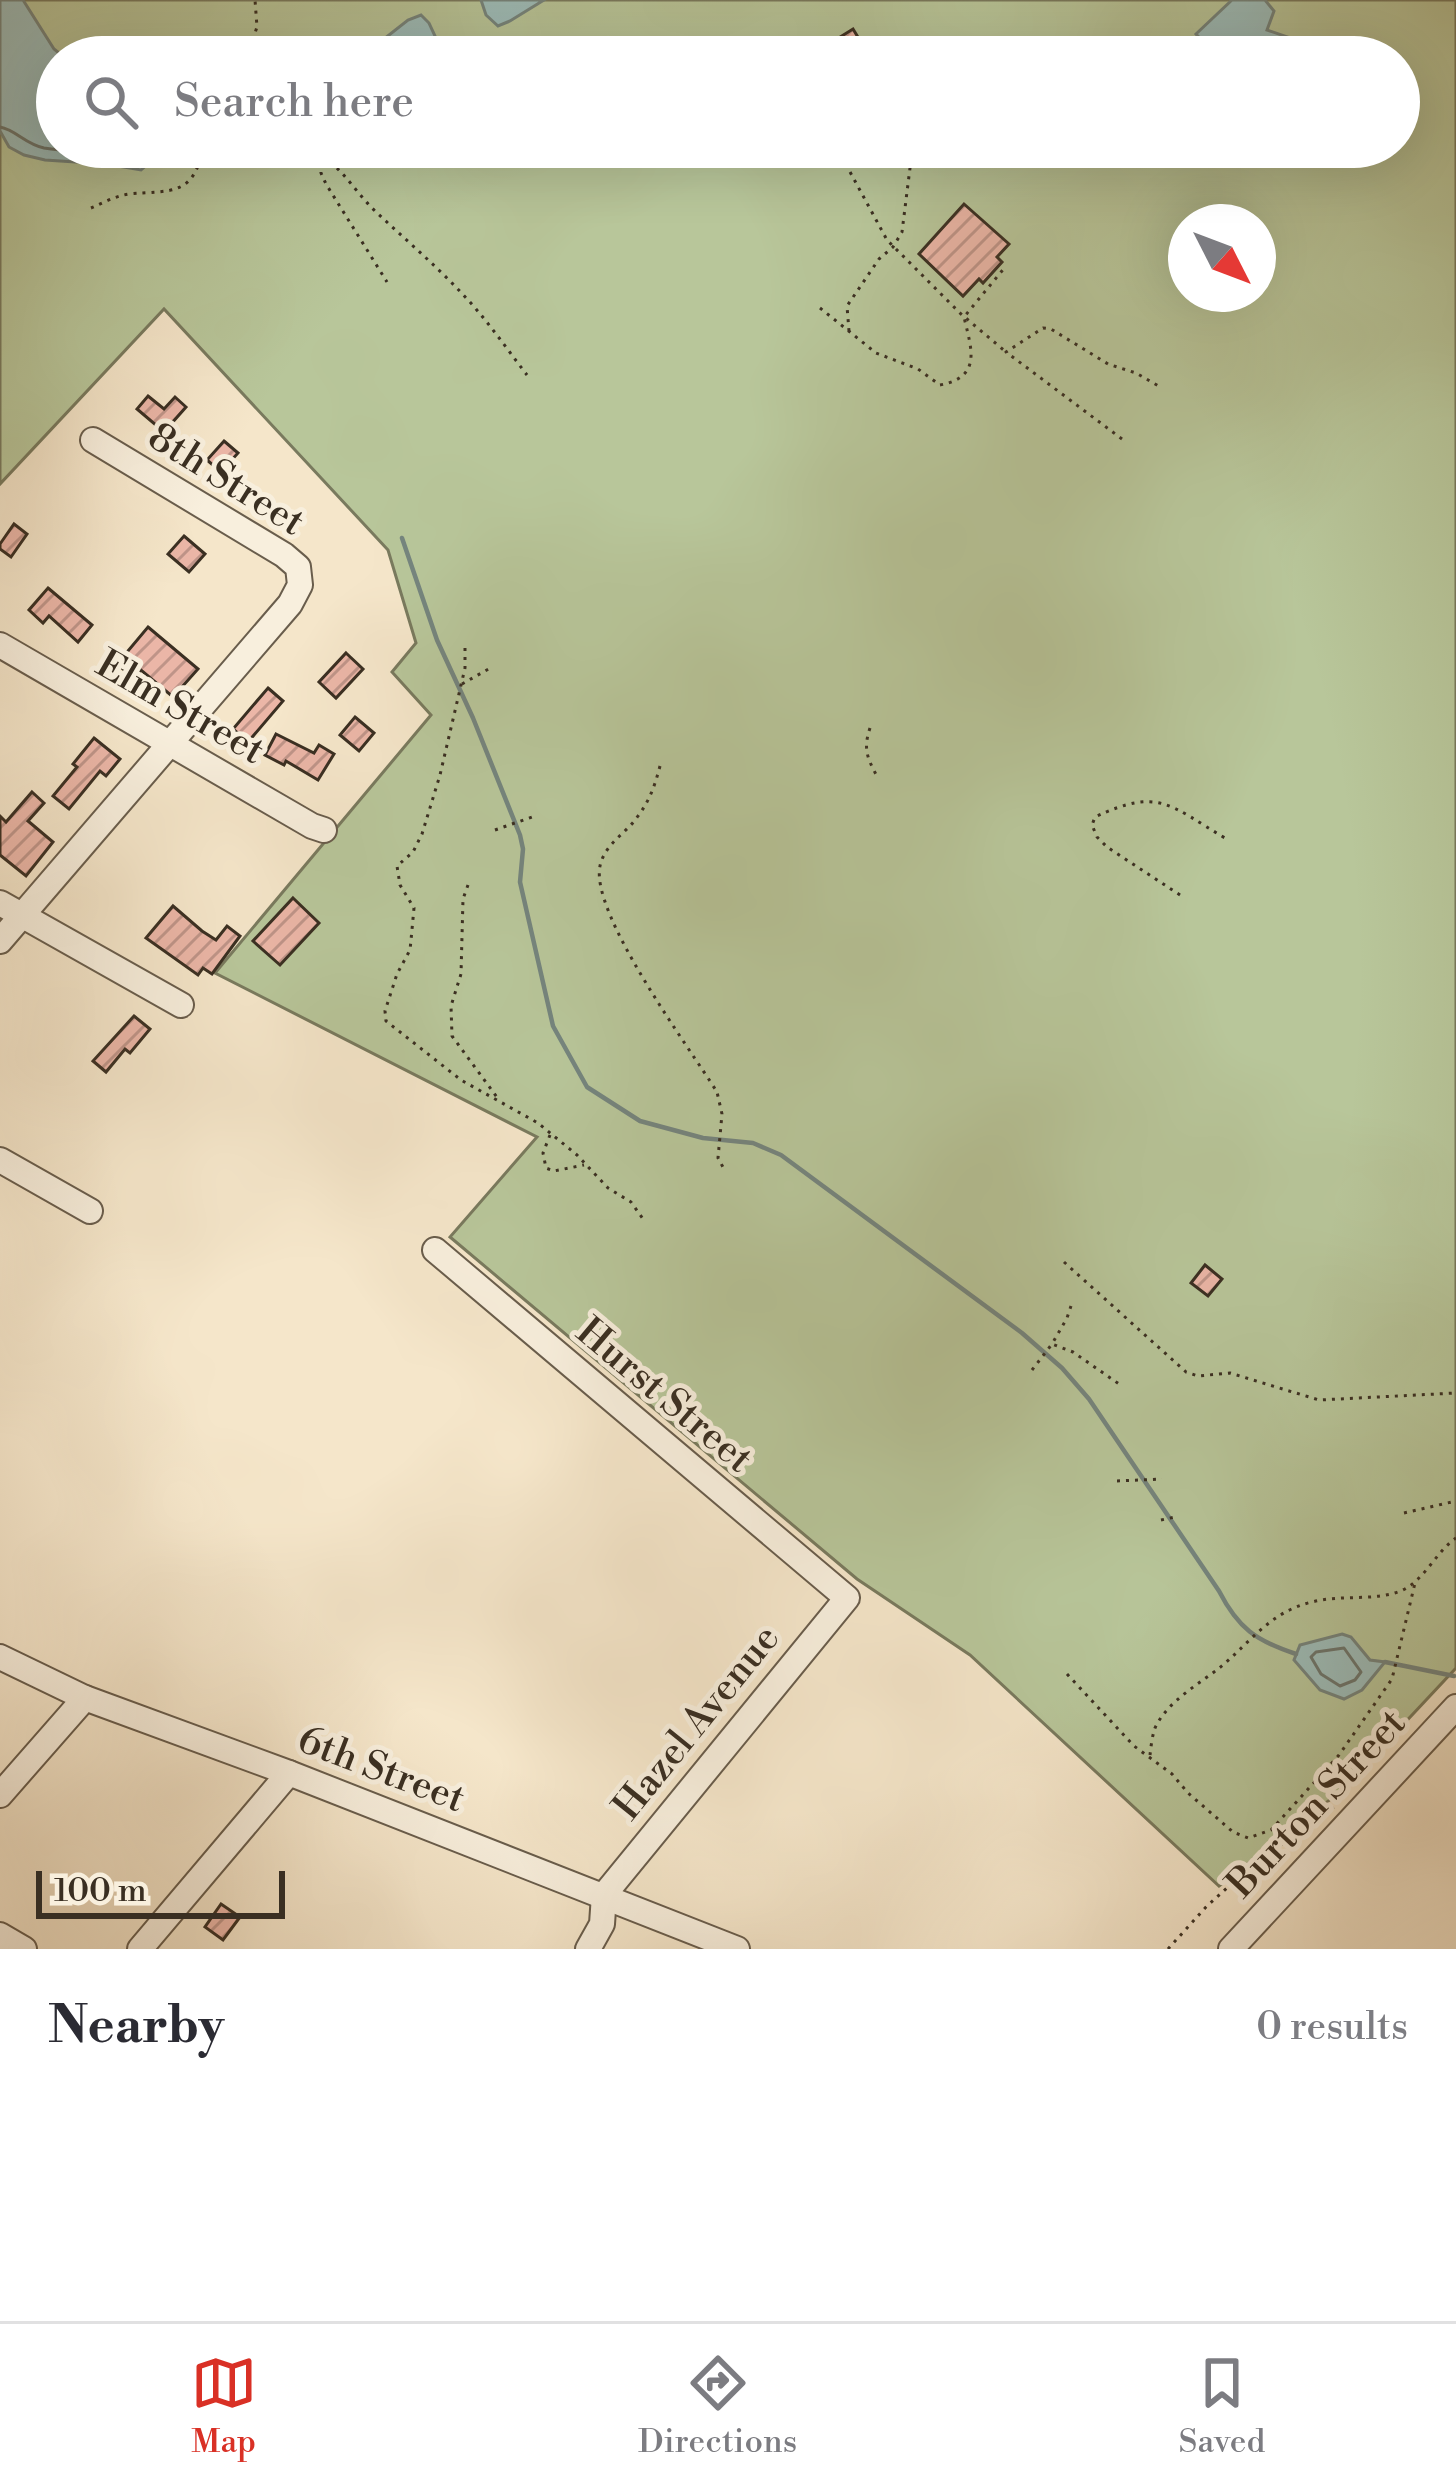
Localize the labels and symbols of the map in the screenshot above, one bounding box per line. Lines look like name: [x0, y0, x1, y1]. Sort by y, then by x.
north arrow: [1168, 204, 1276, 312]
street label: 8th Street: [139, 413, 314, 547]
street label: Elm Street: [87, 640, 273, 776]
street label: Hurst Street: [566, 1308, 762, 1484]
street label: Hazel Avenue: [603, 1615, 791, 1831]
street label: Burton Street: [1217, 1699, 1417, 1909]
street label: 6th Street: [290, 1716, 472, 1824]
scale bar: [36, 1865, 285, 1918]

